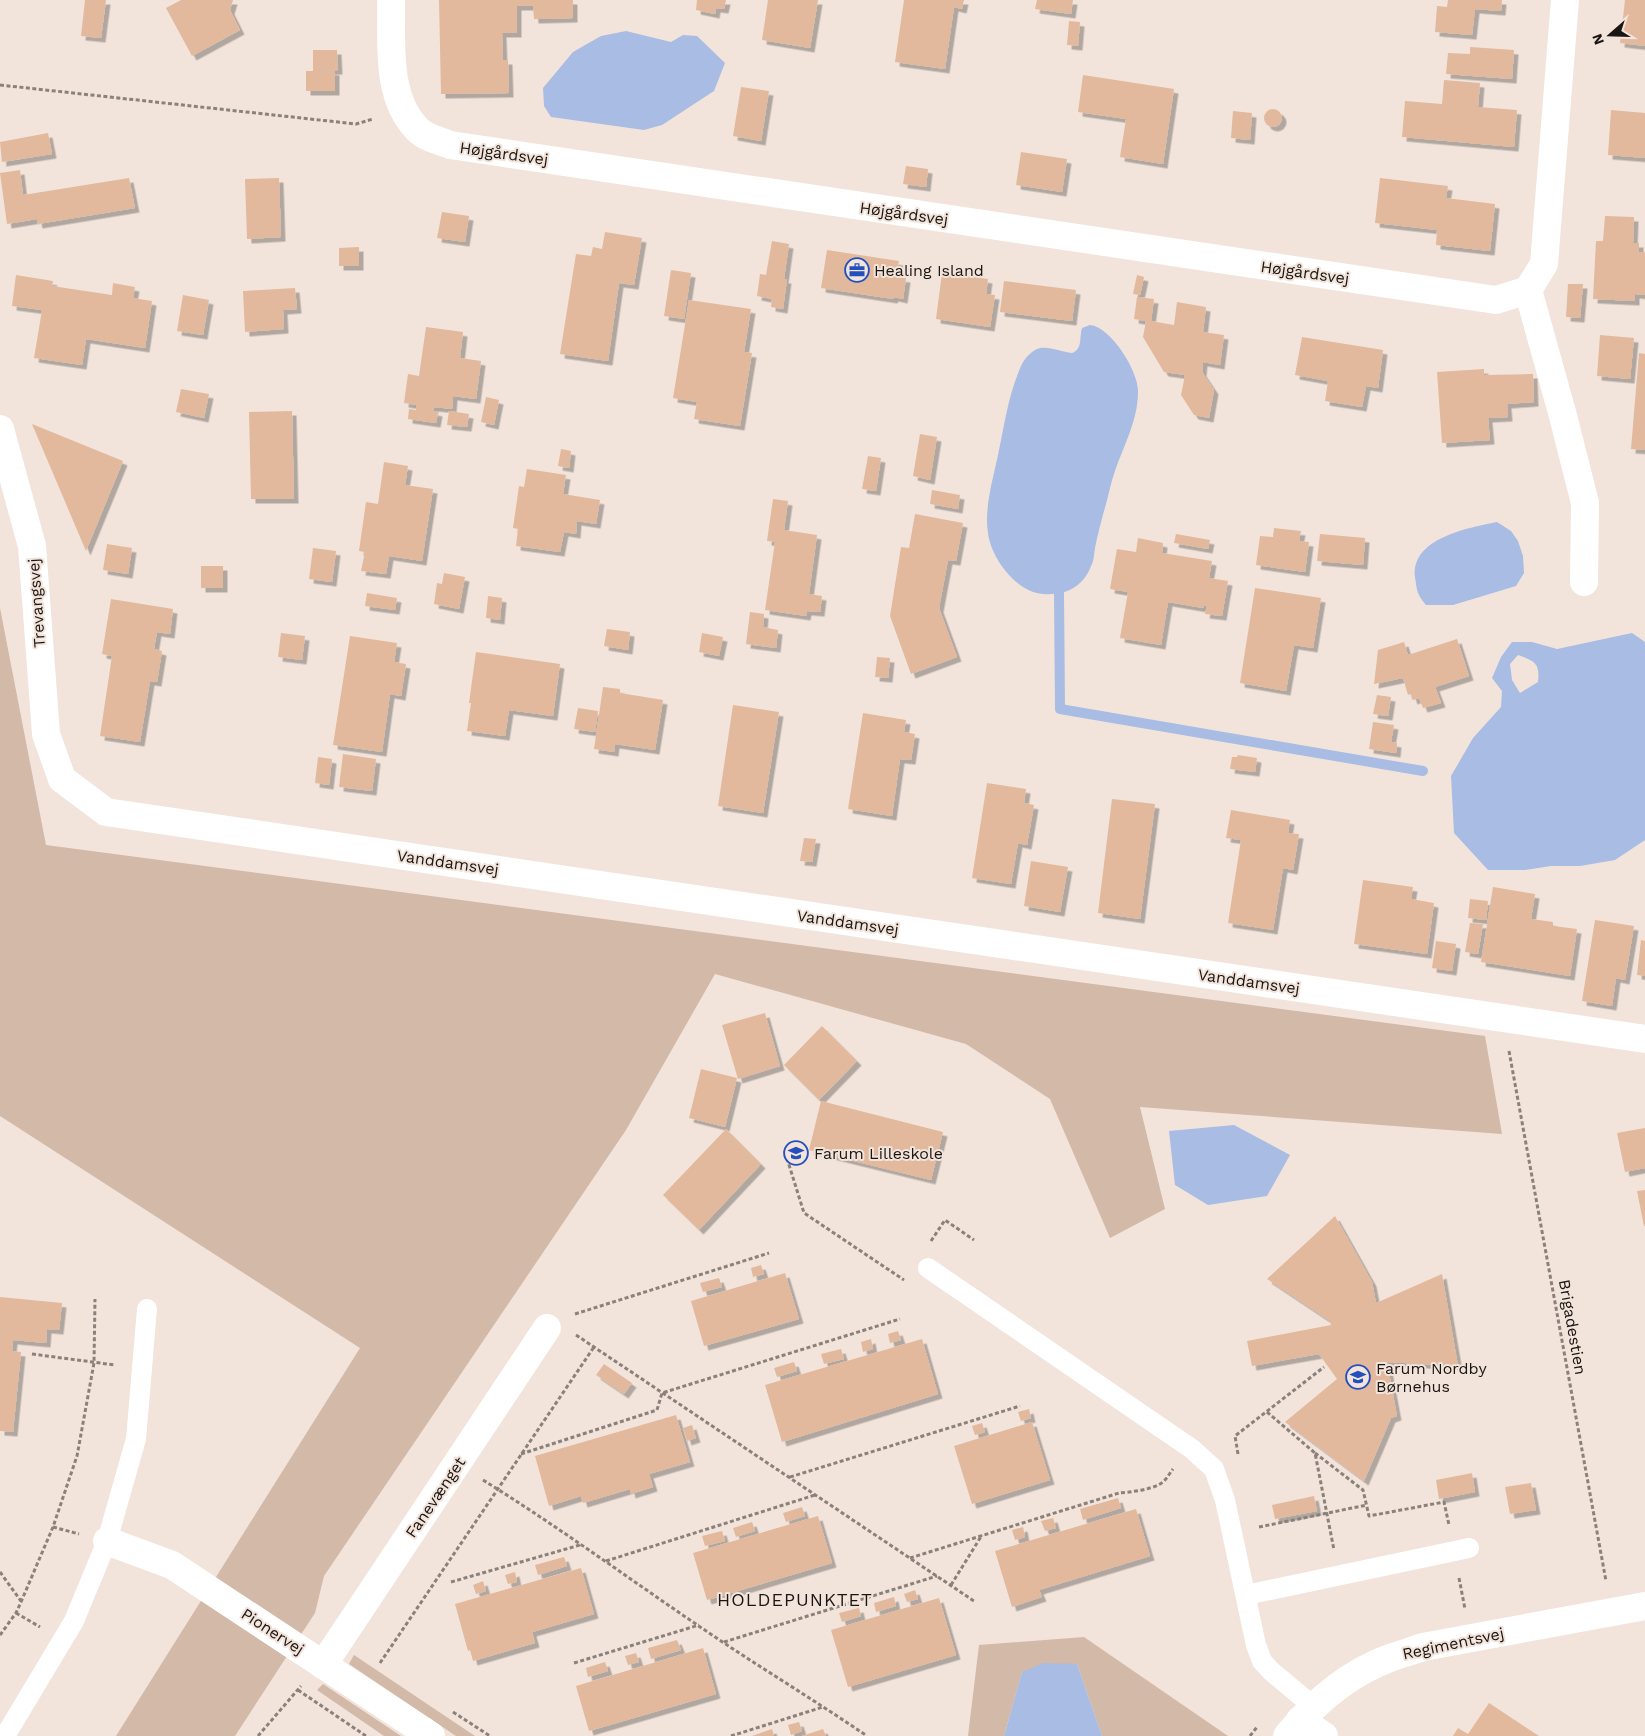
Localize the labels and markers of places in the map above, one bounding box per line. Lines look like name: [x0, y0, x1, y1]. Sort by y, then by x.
office icon: Healing Island: [844, 257, 870, 283]
place label: Healing Island: [874, 261, 984, 280]
school or university icon: Farum Lilleskole: [783, 1140, 809, 1166]
place label: Farum Lilleskole: [814, 1144, 943, 1163]
place label: Farum Nordby Børnehus: [1376, 1359, 1487, 1396]
school or university icon: Farum Nordby Børnehus: [1345, 1364, 1371, 1390]

